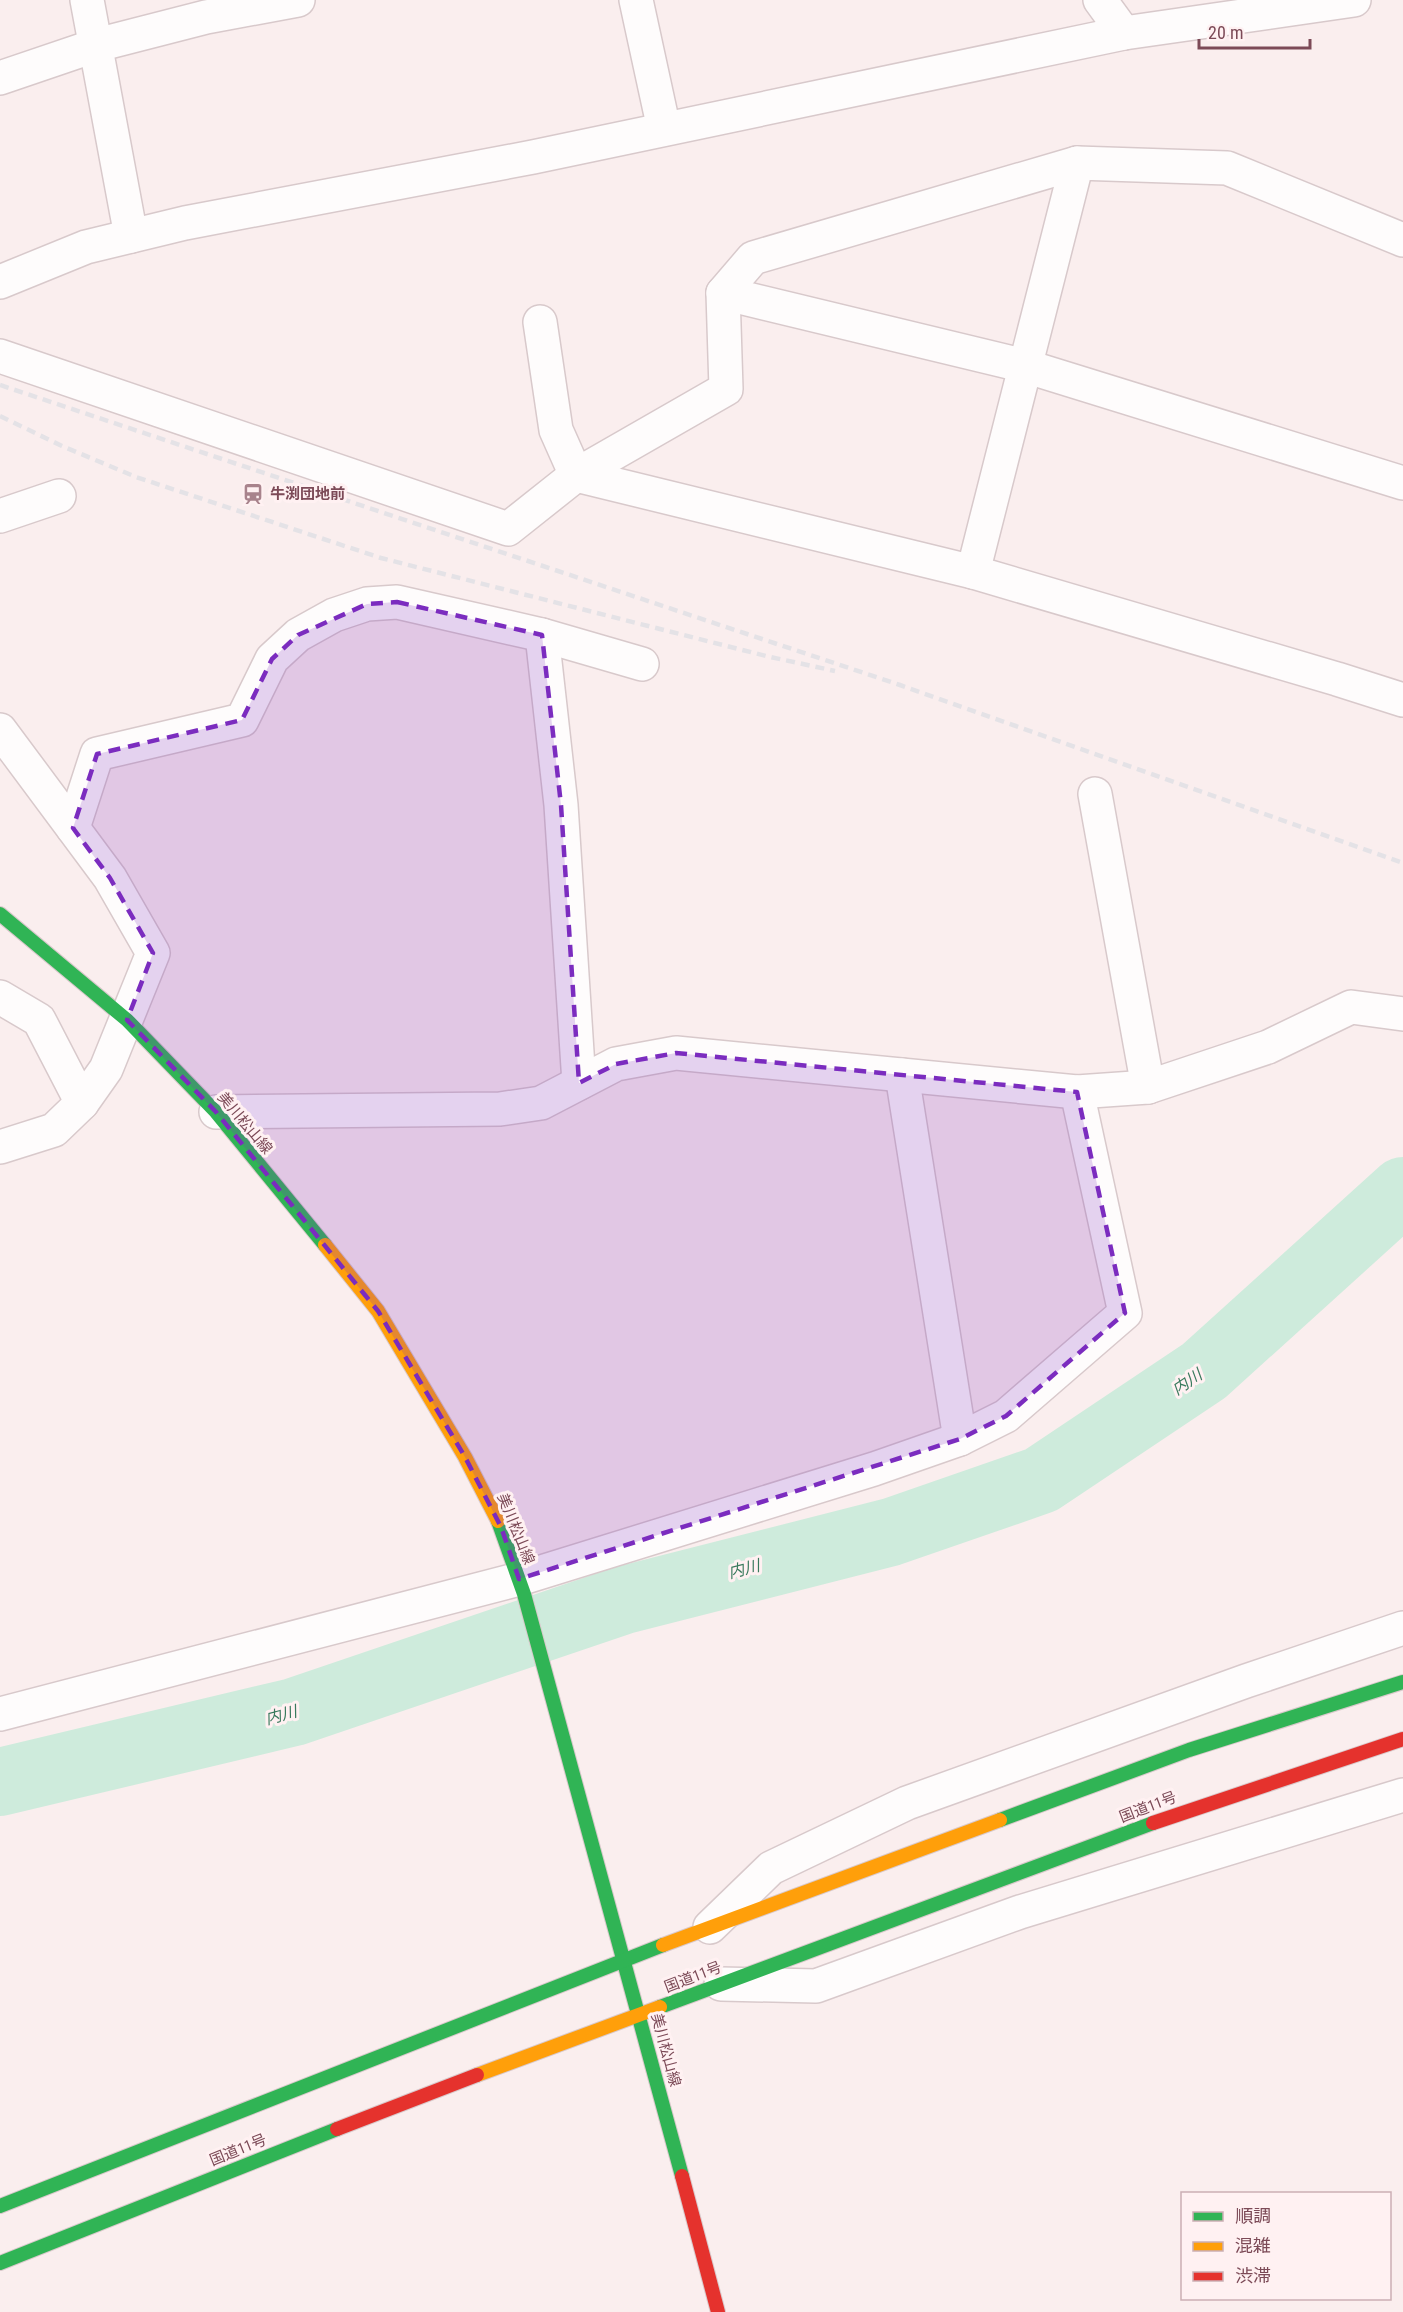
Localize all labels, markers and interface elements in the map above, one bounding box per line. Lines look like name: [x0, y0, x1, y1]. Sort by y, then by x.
scale bar: [1199, 12, 1310, 50]
text: 20 m: [1208, 22, 1243, 43]
station icon: 牛渕団地前: [241, 482, 265, 506]
place label: 牛渕団地前: [270, 485, 345, 503]
street label: 美川松山線: [214, 1088, 276, 1158]
water label: 内川: [1168, 1364, 1207, 1399]
street label: 美川松山線: [494, 1491, 538, 1567]
water label: 内川: [726, 1555, 764, 1582]
water label: 内川: [263, 1701, 301, 1728]
street label: 国道11号: [1117, 1788, 1179, 1826]
street label: 国道11号: [662, 1958, 724, 1996]
street label: 美川松山線: [648, 2011, 684, 2089]
street label: 国道11号: [207, 2130, 269, 2170]
legend: [1181, 2192, 1391, 2300]
text: 順調: [1235, 2205, 1271, 2226]
text: 混雑: [1235, 2235, 1271, 2256]
text: 渋滞: [1235, 2265, 1271, 2286]

